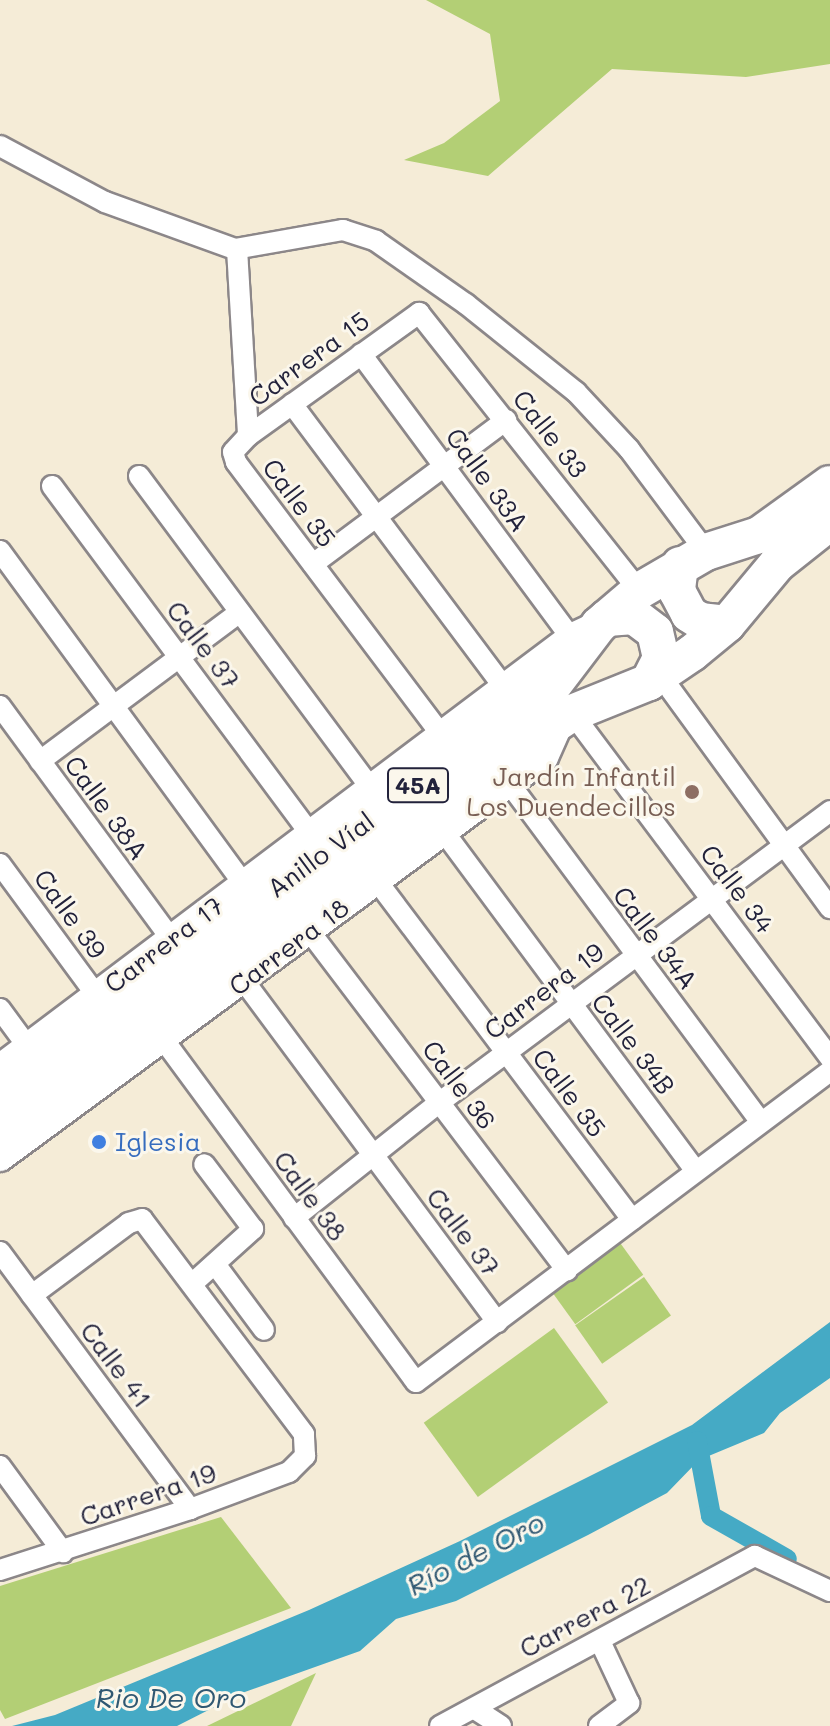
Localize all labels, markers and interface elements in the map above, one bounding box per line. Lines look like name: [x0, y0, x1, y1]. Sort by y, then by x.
street label: Carrera 15: [243, 305, 375, 413]
street label: Calle 33: [506, 384, 594, 484]
street label: Calle 33A: [439, 422, 535, 538]
street label: Calle 35: [256, 453, 342, 553]
street label: Calle 37: [160, 595, 246, 695]
street label: Calle 38A: [58, 750, 154, 866]
place label: Jardín Infantil Los Duendecillos: [466, 761, 676, 822]
road number: 45A: [386, 765, 450, 805]
marker: Jardín Infantil Los Duendecillos: [683, 783, 701, 801]
street label: Anillo Víal: [261, 806, 381, 904]
street label: Calle 34: [694, 839, 780, 939]
street label: Calle 39: [27, 863, 113, 965]
street label: Calle 34A: [606, 880, 704, 996]
street label: Carrera 17: [98, 890, 230, 1000]
street label: Carrera 18: [223, 892, 355, 1002]
street label: Carrera 19: [478, 936, 610, 1046]
street label: Calle 34B: [585, 987, 681, 1101]
street label: Calle 36: [415, 1034, 503, 1136]
street label: Calle 35: [526, 1043, 612, 1143]
place label: Iglesia: [115, 1126, 201, 1158]
marker: Iglesia: [90, 1133, 108, 1151]
street label: Calle 38: [267, 1145, 353, 1247]
street label: Calle 37: [420, 1182, 506, 1282]
street label: Calle 41: [74, 1316, 158, 1414]
street label: Carrera 19: [76, 1457, 220, 1533]
water label: Río de Oro: [401, 1504, 549, 1602]
street label: Carrera 22: [514, 1570, 656, 1664]
water label: Rio De Oro: [96, 1680, 246, 1714]

